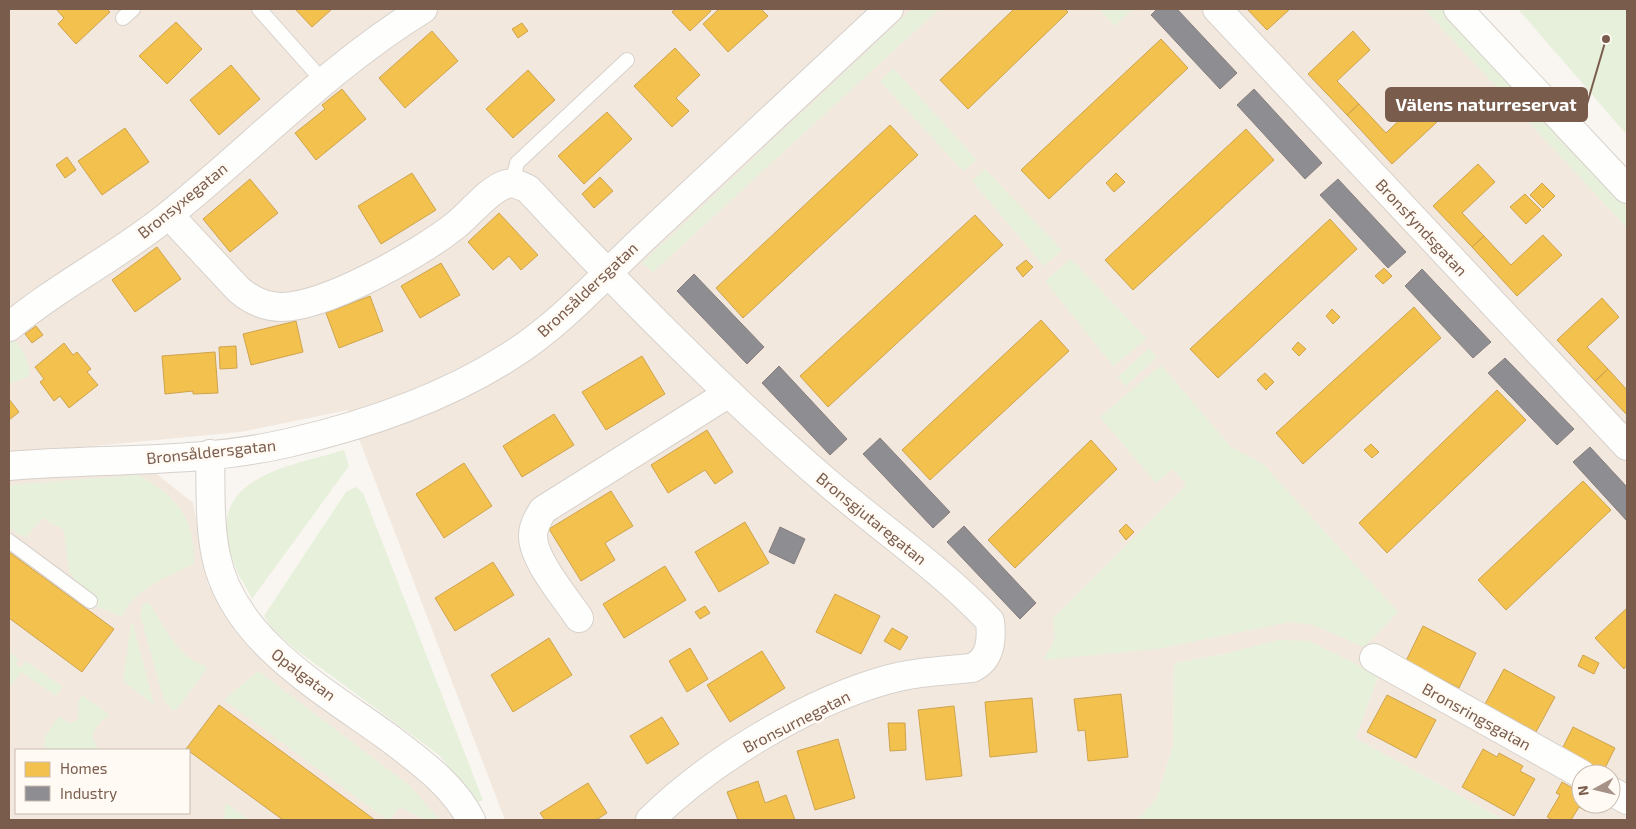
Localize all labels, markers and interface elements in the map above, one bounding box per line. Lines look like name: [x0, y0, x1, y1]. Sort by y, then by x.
callout: Välens naturreservat: [1386, 88, 1587, 121]
text: Välens naturreservat: [1395, 93, 1577, 115]
street label: Bronsyxegatan: [133, 158, 231, 242]
street label: Bronsfyndsgatan: [1372, 175, 1472, 279]
street label: Bronsåldersgatan: [533, 238, 641, 340]
street label: Bronsåldersgatan: [145, 435, 277, 467]
street label: Bronsgjutaregatan: [812, 468, 931, 569]
street label: Opalgatan: [268, 644, 340, 704]
street label: Bronsringsgatan: [1419, 678, 1535, 754]
street label: Bronsurnegatan: [739, 686, 853, 756]
legend: [15, 749, 190, 814]
text: Homes: [60, 759, 107, 777]
north arrow: [1571, 764, 1621, 814]
text: Industry: [60, 784, 117, 802]
text: N: [1574, 785, 1592, 797]

